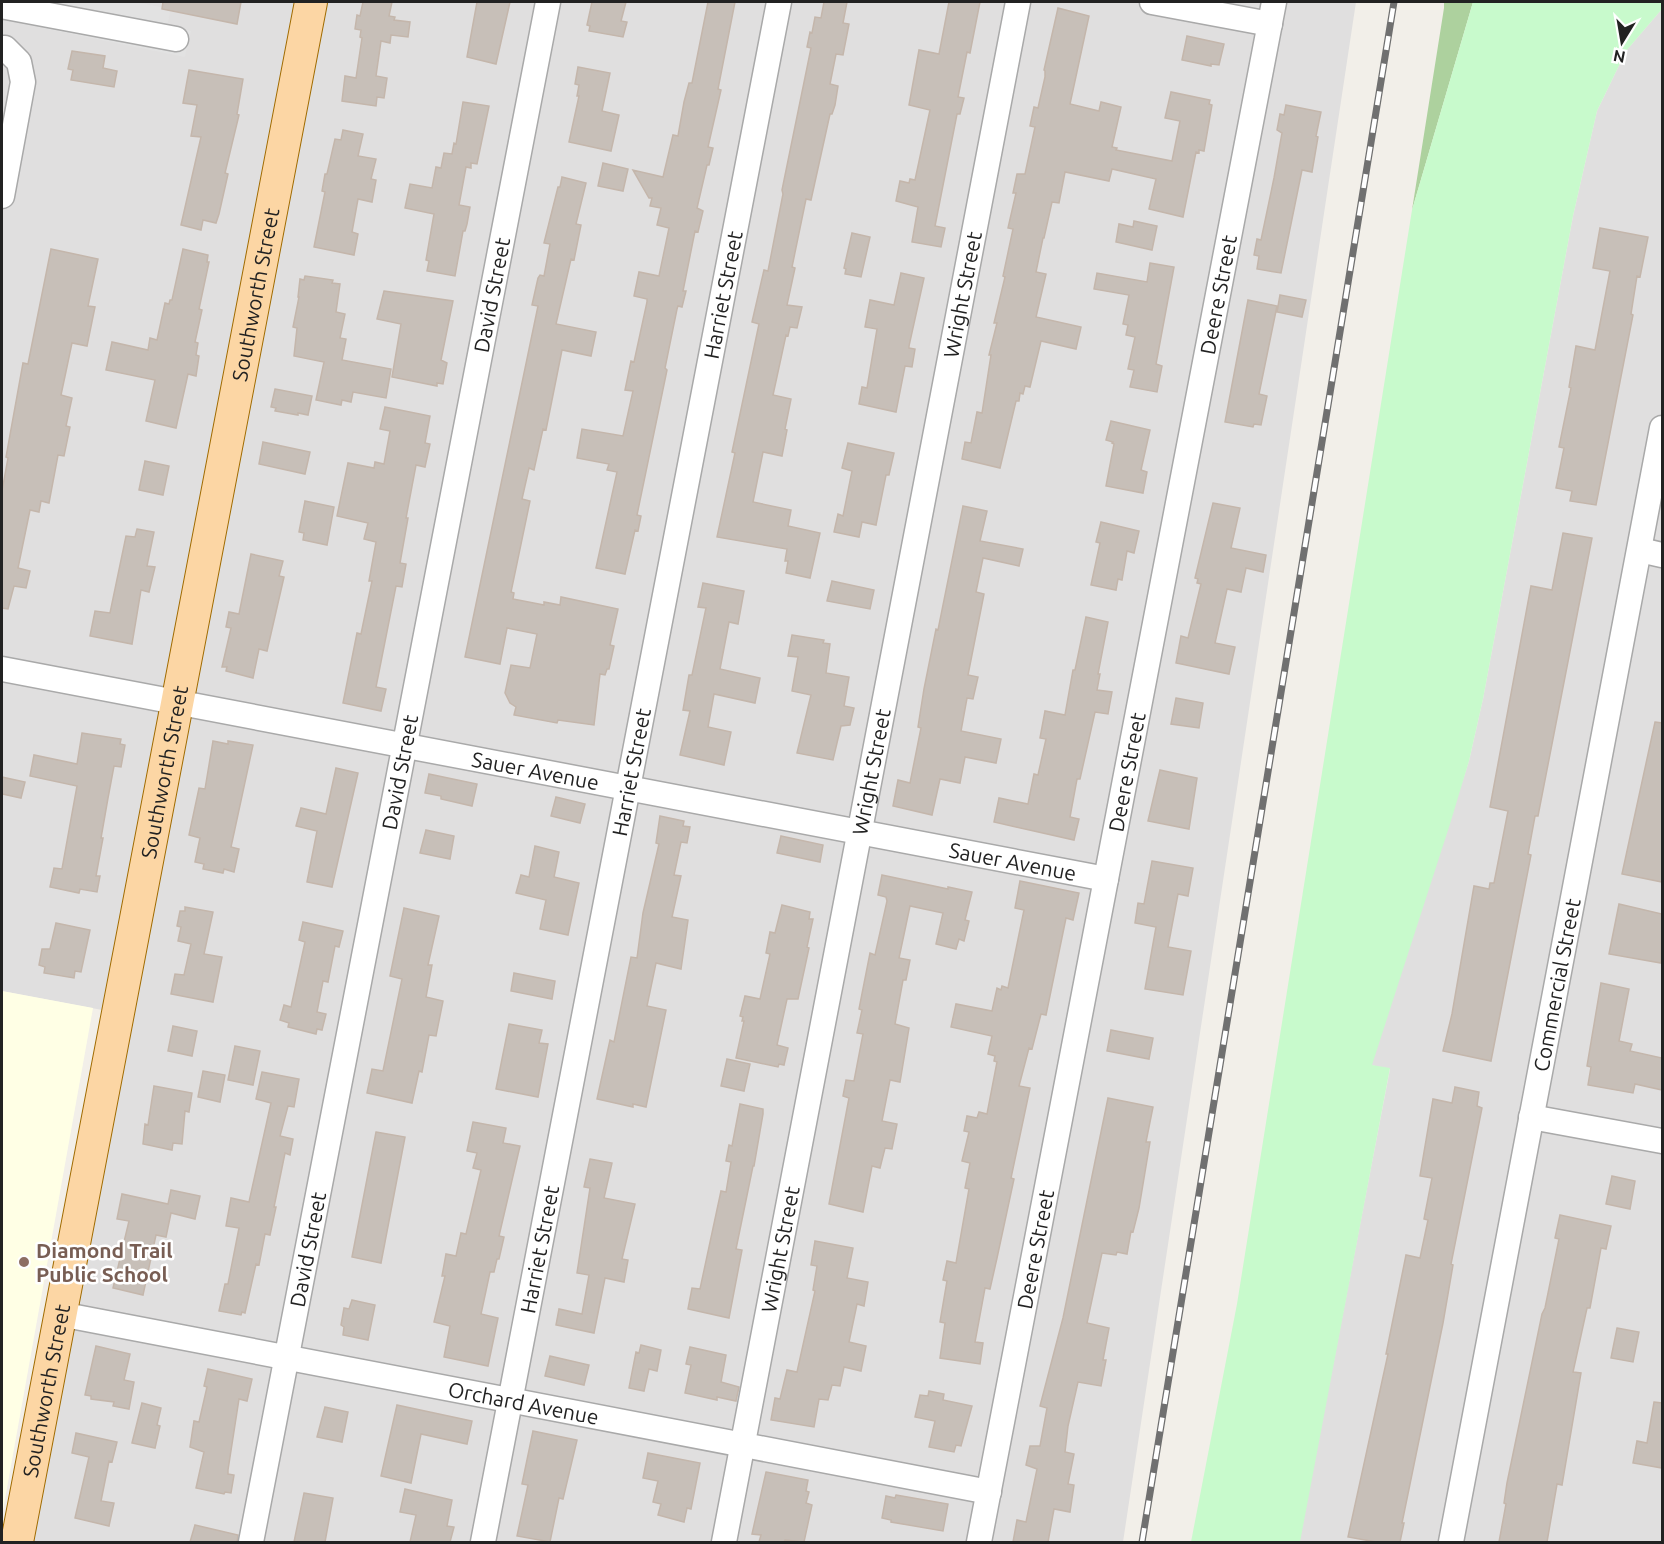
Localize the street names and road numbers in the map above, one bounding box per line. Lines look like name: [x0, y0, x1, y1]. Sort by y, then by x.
street label: Southworth Street: [227, 206, 283, 383]
street label: Harriet Street: [699, 229, 747, 361]
street label: Wright Street: [938, 229, 986, 360]
street label: Deere Street: [1195, 233, 1241, 356]
street label: David Street: [469, 235, 514, 355]
street label: Southworth Street: [136, 683, 192, 861]
street label: Harriet Street: [607, 706, 655, 838]
street label: Wright Street: [847, 707, 895, 837]
street label: Deere Street: [1103, 710, 1150, 834]
street label: David Street: [377, 713, 422, 832]
street label: Sauer Avenue: [470, 747, 601, 794]
street label: Sauer Avenue: [947, 837, 1078, 885]
street label: Commercial Street: [1528, 896, 1585, 1073]
street label: Harriet Street: [515, 1183, 563, 1315]
street label: Wright Street: [756, 1184, 804, 1314]
street label: Deere Street: [1012, 1188, 1058, 1311]
street label: David Street: [285, 1190, 330, 1309]
street label: Southworth Street: [18, 1302, 74, 1479]
street label: Orchard Avenue: [446, 1377, 601, 1429]

